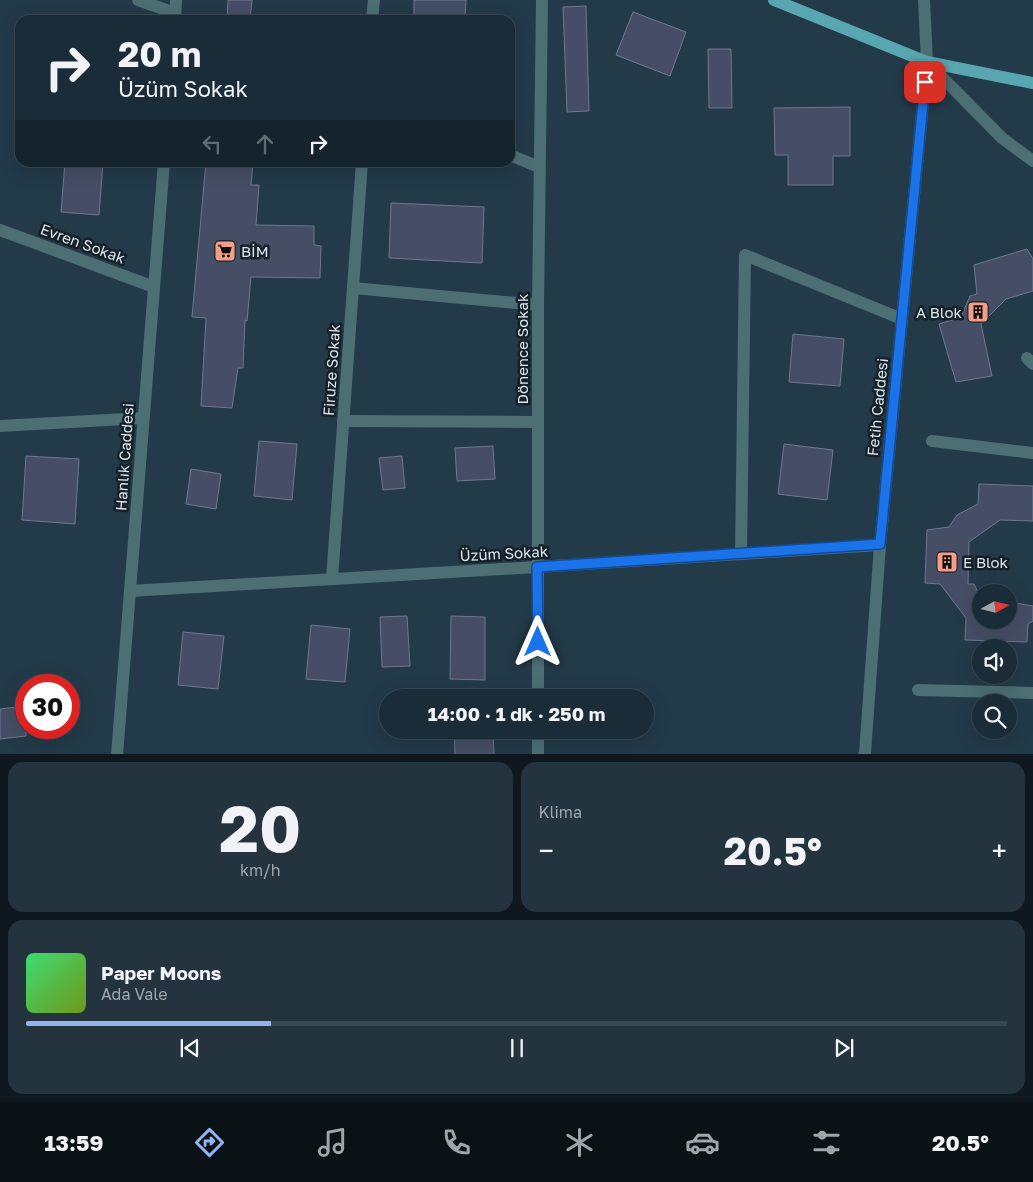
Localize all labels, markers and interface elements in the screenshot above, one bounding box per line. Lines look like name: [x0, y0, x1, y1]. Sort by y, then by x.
text: 20 m: [118, 33, 201, 75]
icon: right: [35, 35, 100, 100]
pin: [904, 61, 946, 103]
icon: arrive: [911, 68, 939, 96]
text: Üzüm Sokak: [118, 75, 248, 102]
icon: left: [198, 130, 226, 158]
icon: ahead: [251, 130, 279, 158]
icon: right: [304, 130, 332, 158]
street label: Evren Sokak: [38, 219, 128, 267]
supermarket icon: BİM: [213, 239, 237, 263]
place label: BİM: [241, 242, 269, 260]
street label: Dönence Sokak: [513, 293, 531, 405]
building icon: A Blok: [966, 300, 990, 324]
place label: A Blok: [916, 303, 963, 321]
street label: Firuze Sokak: [319, 323, 343, 416]
street label: Fetih Caddesi: [863, 357, 891, 457]
street label: Hanlık Caddesi: [111, 403, 137, 511]
street label: Üzüm Sokak: [459, 542, 549, 564]
building icon: E Blok: [935, 550, 959, 574]
place label: E Blok: [963, 553, 1009, 571]
north arrow: [972, 584, 1018, 629]
map controls: [972, 584, 1017, 739]
position arrow: [511, 615, 563, 667]
button: sound: [972, 639, 1017, 684]
speed limit sign: 30: [15, 674, 80, 739]
button: search: [972, 694, 1017, 739]
text: 14:00 · 1 dk · 250 m: [428, 702, 605, 725]
text: 20: [219, 788, 301, 866]
text: Klima: [539, 802, 582, 822]
text: 20.5°: [724, 828, 822, 873]
text: −: [539, 834, 554, 867]
text: +: [992, 834, 1007, 867]
text: km/h: [240, 860, 281, 880]
text: Paper Moons: [101, 961, 221, 984]
text: Ada Vale: [101, 984, 167, 1004]
icon: previous: [176, 1034, 204, 1062]
icon: pause: [503, 1034, 531, 1062]
icon: next: [830, 1034, 858, 1062]
icon: directions: [192, 1125, 227, 1160]
icon: music: [315, 1125, 350, 1160]
icon: phone: [439, 1125, 474, 1160]
icon: climate: [562, 1125, 597, 1160]
icon: car: [685, 1125, 720, 1160]
icon: filters: [809, 1125, 844, 1160]
text: 13:59: [44, 1129, 103, 1156]
text: 20.5°: [932, 1129, 989, 1156]

